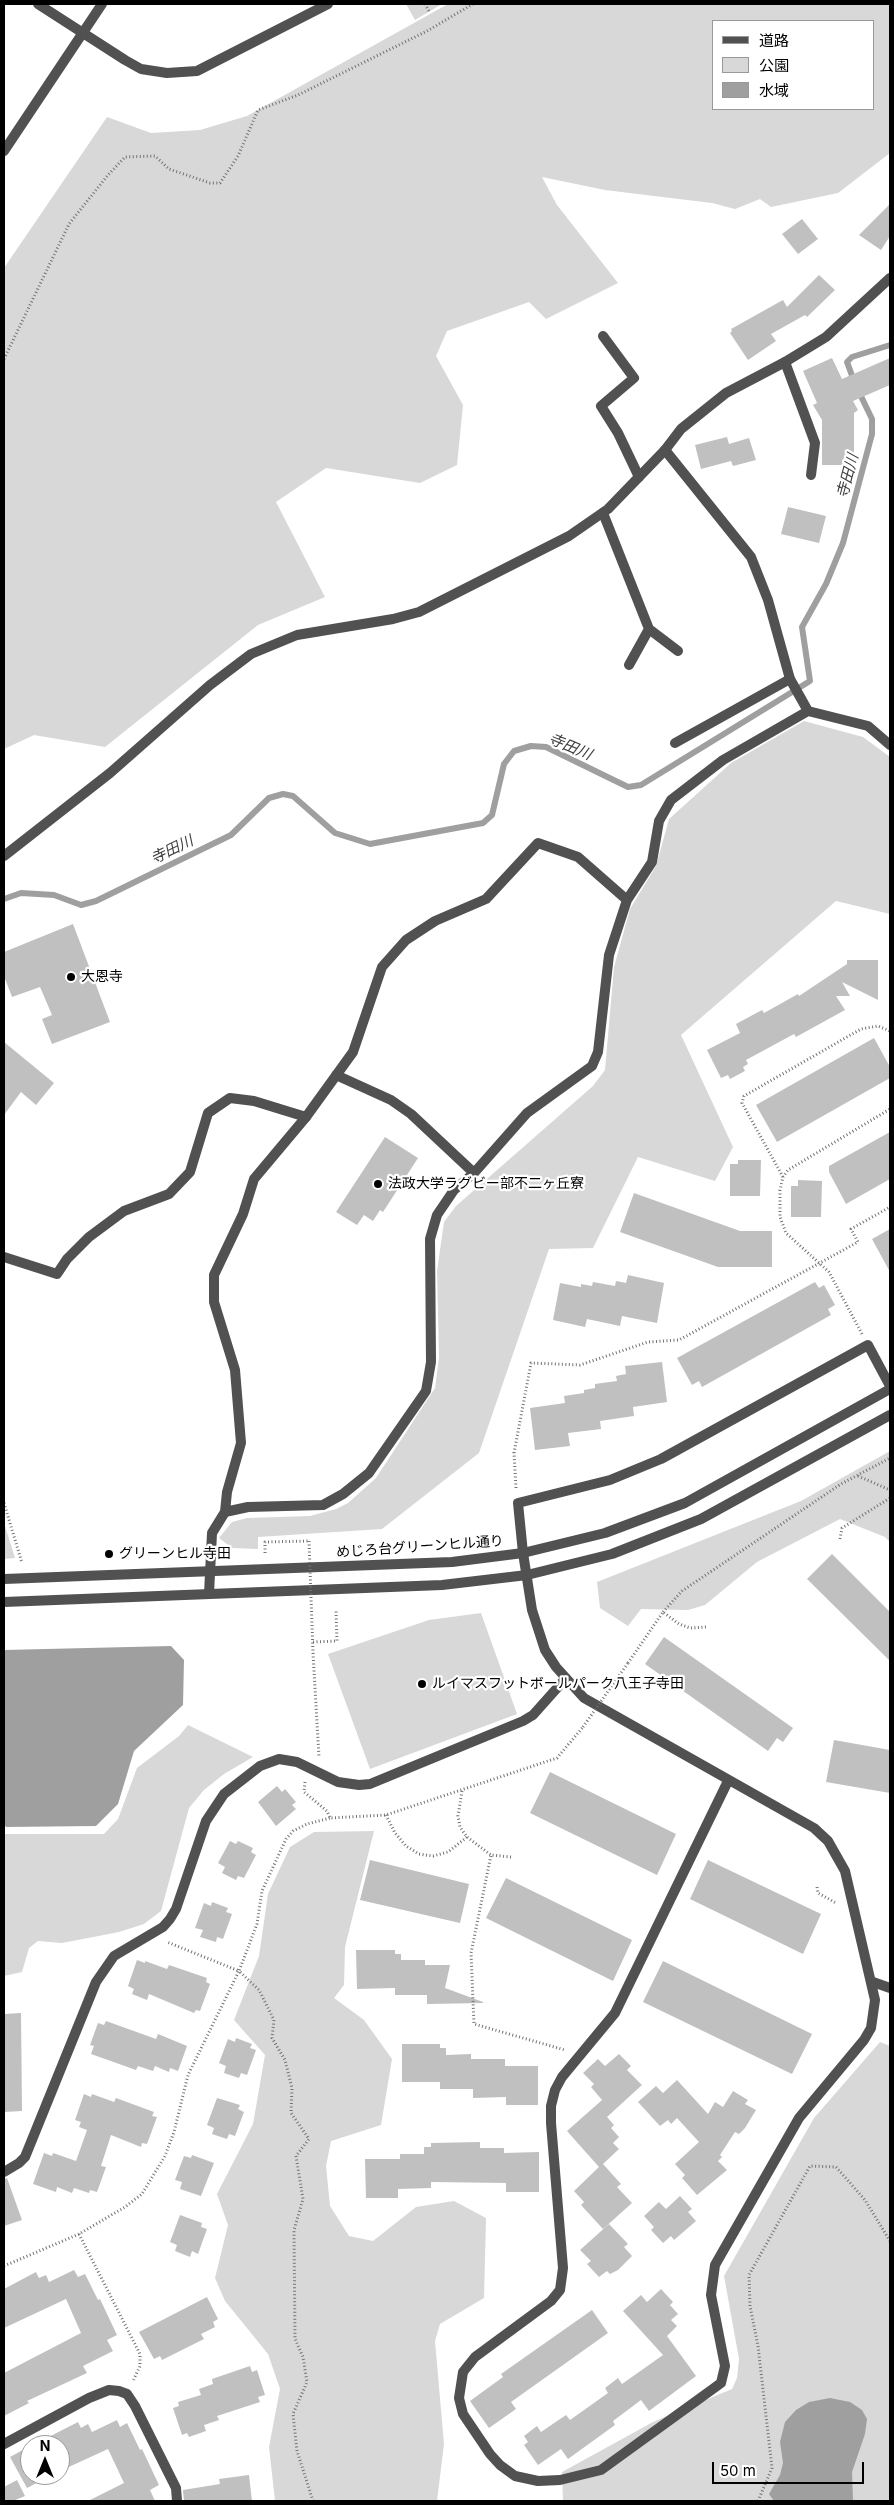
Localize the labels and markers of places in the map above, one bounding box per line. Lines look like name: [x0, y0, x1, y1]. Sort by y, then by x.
place label: 大恩寺: [81, 969, 123, 985]
marker: 大恩寺: [65, 971, 77, 983]
place label: 法政大学ラグビー部不二ヶ丘寮: [388, 1176, 584, 1192]
marker: 法政大学ラグビー部不二ヶ丘寮: [372, 1178, 384, 1190]
place label: グリーンヒル寺田: [119, 1546, 231, 1562]
marker: グリーンヒル寺田: [103, 1548, 115, 1560]
place label: ルイマスフットボールパーク八王子寺田: [432, 1676, 684, 1692]
marker: ルイマスフットボールパーク八王子寺田: [416, 1678, 428, 1690]

